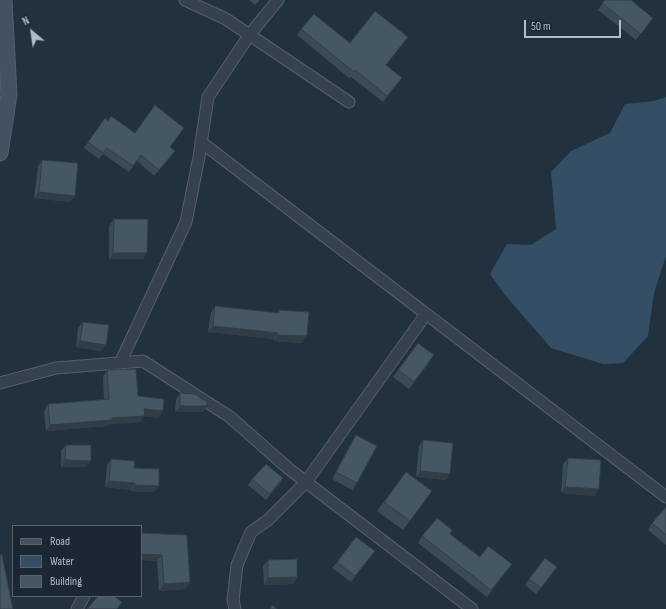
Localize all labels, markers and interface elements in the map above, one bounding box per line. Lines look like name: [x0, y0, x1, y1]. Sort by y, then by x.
north arrow: [12, 12, 52, 52]
scale bar: [526, 12, 623, 38]
text: N: [20, 14, 32, 28]
text: 50 m: [531, 19, 551, 34]
legend: [12, 525, 142, 597]
text: Road: [50, 534, 70, 549]
text: Water: [50, 554, 74, 569]
text: Building: [50, 574, 82, 589]

